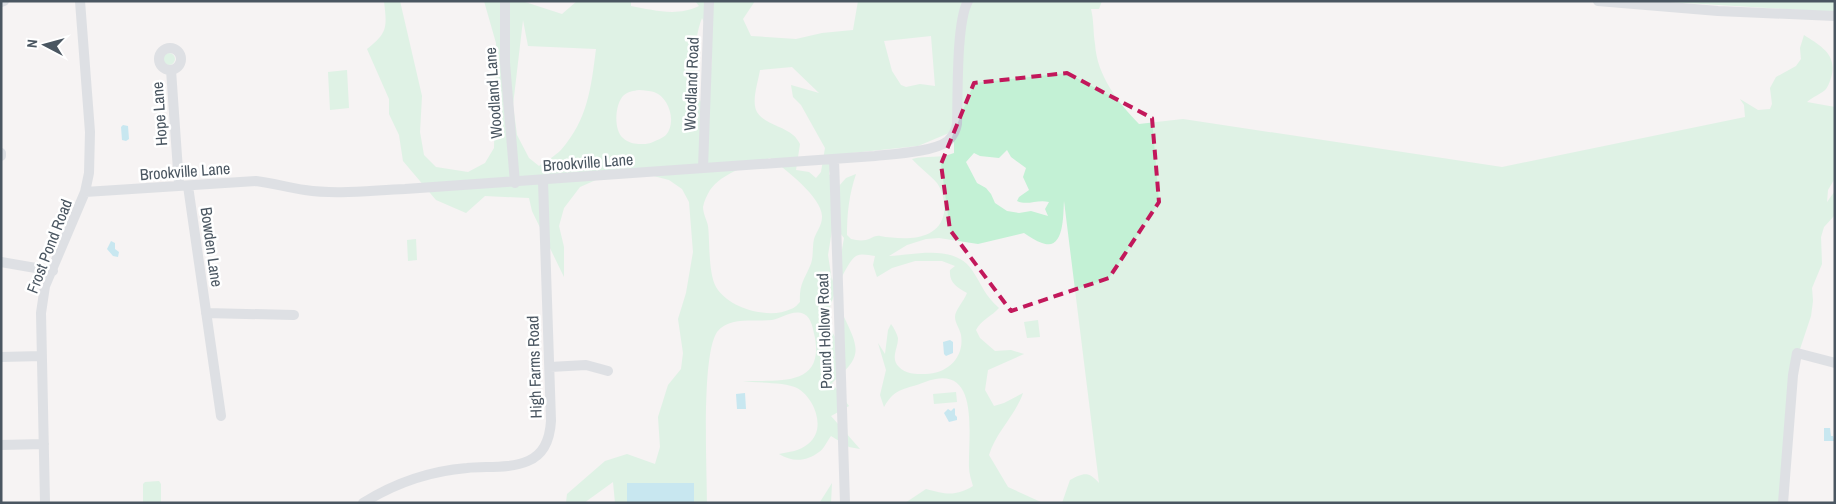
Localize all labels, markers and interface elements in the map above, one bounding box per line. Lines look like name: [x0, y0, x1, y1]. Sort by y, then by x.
north arrow: [20, 20, 70, 70]
street label: Woodland Road: [678, 37, 704, 131]
text: N: [23, 39, 41, 49]
street label: Woodland Lane: [479, 47, 507, 139]
street label: Hope Lane: [146, 81, 172, 147]
street label: Brookville Lane: [542, 148, 634, 176]
street label: Brookville Lane: [139, 157, 231, 185]
street label: Frost Pond Road: [21, 196, 77, 296]
street label: Bowden Lane: [196, 206, 228, 288]
street label: Pound Hollow Road: [811, 273, 837, 389]
street label: High Farms Road: [521, 315, 547, 419]

